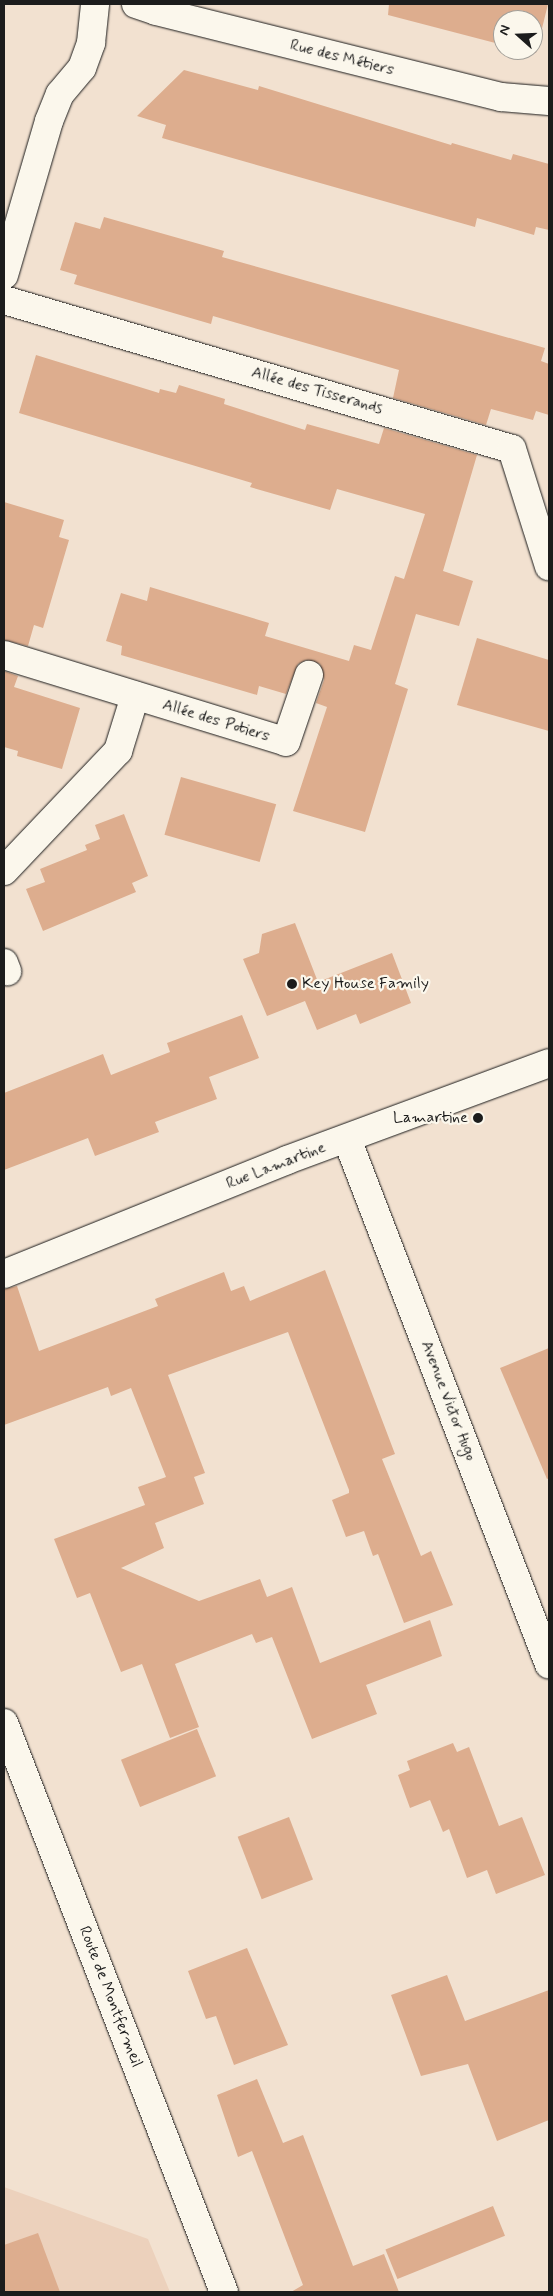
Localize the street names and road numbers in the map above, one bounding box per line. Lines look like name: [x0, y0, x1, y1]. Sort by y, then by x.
street label: Rue des Métiers: [287, 36, 397, 80]
street label: Allée des Tisserands: [249, 363, 385, 419]
street label: Allée des Potiers: [161, 696, 271, 746]
street label: Rue Lamartine: [224, 1139, 328, 1193]
street label: Avenue Victor Hugo: [416, 1337, 480, 1465]
street label: Route de Montfermeil: [74, 1924, 146, 2070]

